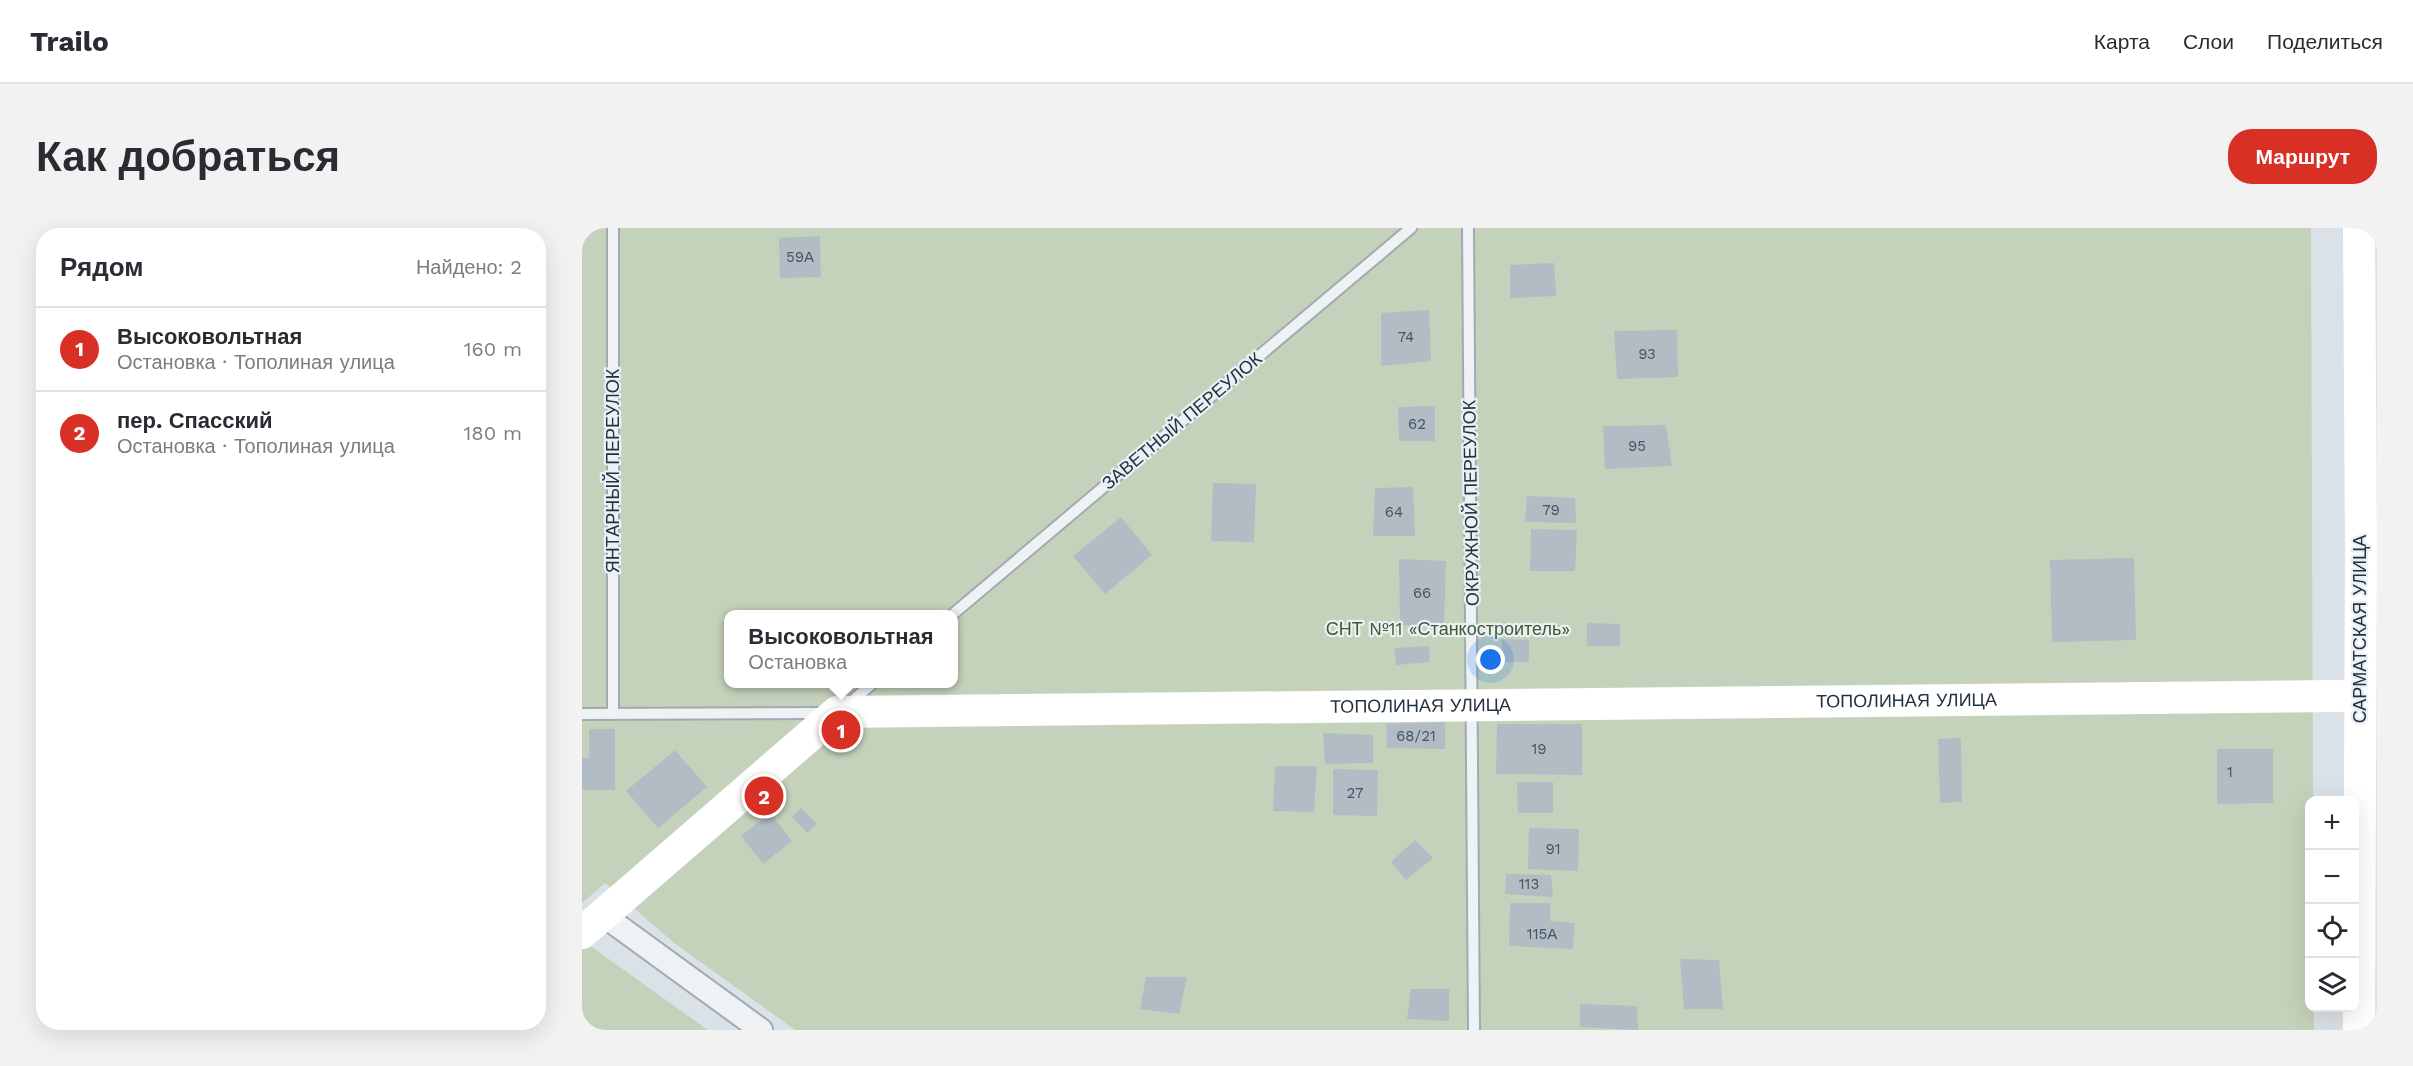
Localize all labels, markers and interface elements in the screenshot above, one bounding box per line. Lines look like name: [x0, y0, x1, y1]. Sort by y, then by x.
text: Trailo: [30, 25, 109, 58]
text: Карта: [2094, 29, 2150, 54]
text: Слои: [2183, 29, 2234, 54]
text: Поделиться: [2267, 29, 2383, 54]
button: Маршрут: [2228, 129, 2377, 184]
text: Как добраться: [36, 132, 340, 181]
house number: 59А: [786, 248, 814, 266]
text: Рядом: [60, 252, 143, 282]
text: Найдено: 2: [416, 255, 522, 279]
text: Высоковольтная: [117, 324, 302, 349]
house number: 74: [1398, 328, 1414, 346]
text: 1: [75, 337, 84, 361]
text: 160 m: [464, 337, 522, 361]
house number: 93: [1638, 345, 1656, 363]
street label: ЗАВЕТНЫЙ ПЕРЕУЛОК: [1098, 347, 1266, 494]
text: Остановка · Тополиная улица: [117, 350, 395, 374]
street label: ЯНТАРНЫЙ ПЕРЕУЛОК: [602, 368, 623, 573]
street label: ОКРУЖНОЙ ПЕРЕУЛОК: [1458, 399, 1483, 606]
text: пер. Спасский: [117, 408, 273, 433]
house number: 62: [1408, 415, 1426, 433]
text: 2: [74, 421, 85, 445]
text: 180 m: [464, 421, 522, 445]
text: Остановка · Тополиная улица: [117, 434, 395, 458]
house number: 95: [1628, 437, 1646, 455]
house number: 79: [1542, 501, 1560, 519]
house number: 64: [1385, 503, 1403, 521]
street label: САРМАТСКАЯ УЛИЦА: [2349, 535, 2370, 723]
house number: 66: [1413, 584, 1431, 602]
popup: [724, 610, 958, 688]
park label: СНТ №11 «Станкостроитель»: [1326, 618, 1570, 639]
text: Высоковольтная: [748, 624, 934, 649]
your location: [1476, 645, 1505, 674]
text: Остановка: [748, 650, 847, 674]
street label: ТОПОЛИНАЯ УЛИЦА: [1816, 689, 1997, 712]
street label: ТОПОЛИНАЯ УЛИЦА: [1330, 694, 1511, 717]
pin: 1: [822, 708, 860, 752]
house number: 68/21: [1396, 727, 1436, 745]
house number: 19: [1531, 740, 1547, 758]
house number: 1: [2227, 763, 2233, 781]
pin: 2: [744, 774, 783, 818]
house number: 27: [1347, 784, 1363, 802]
map controls: [2305, 796, 2359, 1012]
button: +: [2305, 796, 2359, 850]
house number: 91: [1545, 840, 1561, 858]
button: −: [2305, 850, 2359, 904]
house number: 113: [1519, 875, 1539, 893]
button: locate: [2305, 904, 2359, 958]
house number: 115А: [1527, 925, 1557, 943]
button: layers: [2305, 958, 2359, 1012]

